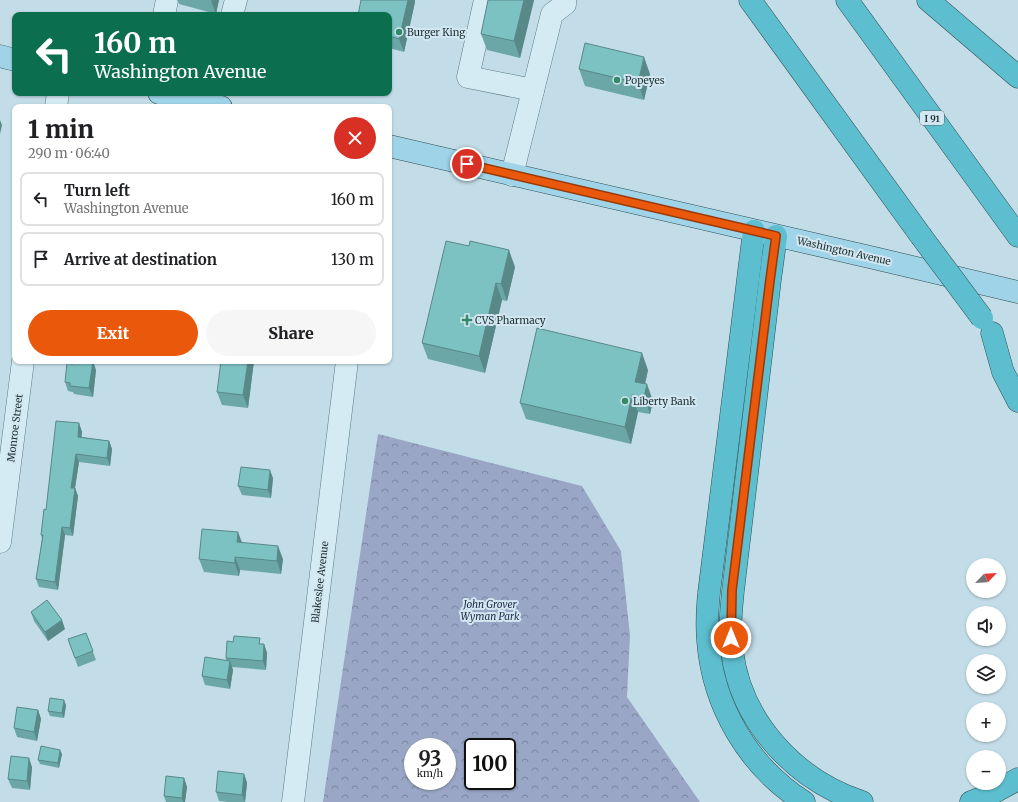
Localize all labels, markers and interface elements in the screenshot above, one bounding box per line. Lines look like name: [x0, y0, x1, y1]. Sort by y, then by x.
text: 160 m: [94, 25, 176, 61]
place label: Burger King: [407, 26, 465, 39]
marker: Burger King: [394, 27, 404, 37]
icon: left: [28, 28, 80, 80]
text: Washington Avenue: [94, 60, 266, 83]
place label: Popeyes: [625, 74, 665, 87]
marker: Popeyes: [612, 75, 622, 85]
road number: I 91: [920, 111, 944, 125]
text: 1 min: [28, 114, 94, 145]
button: close: [334, 117, 376, 159]
text: 290 m · 06:40: [28, 145, 110, 162]
pin: [450, 147, 484, 181]
icon: arrive: [456, 153, 478, 175]
text: Turn left: [64, 181, 130, 200]
icon: left: [30, 188, 52, 210]
text: 160 m: [331, 190, 374, 209]
text: Washington Avenue: [64, 200, 189, 217]
street label: Washington Avenue: [795, 234, 892, 268]
icon: arrive: [30, 248, 52, 270]
text: Arrive at destination: [64, 250, 217, 269]
text: 130 m: [331, 250, 374, 269]
button: Exit: [28, 310, 198, 356]
button: Share: [206, 310, 376, 356]
place label: CVS Pharmacy: [475, 314, 546, 327]
marker: CVS Pharmacy: [462, 315, 472, 325]
street label: Monroe Street: [4, 393, 26, 463]
place label: Liberty Bank: [633, 395, 696, 408]
marker: Liberty Bank: [620, 396, 630, 406]
street label: Blakeslee Avenue: [309, 540, 331, 624]
north arrow: [966, 558, 1006, 598]
map controls: [966, 558, 1006, 790]
park label: John Grover Wyman Park: [461, 598, 520, 623]
button: sound: [966, 606, 1006, 646]
position arrow: [710, 617, 752, 659]
button: layers: [966, 654, 1006, 694]
button: +: [966, 702, 1006, 742]
speed limit sign: 100: [464, 738, 516, 790]
text: 93: [418, 746, 441, 771]
button: −: [966, 750, 1006, 790]
text: km/h: [417, 767, 443, 780]

